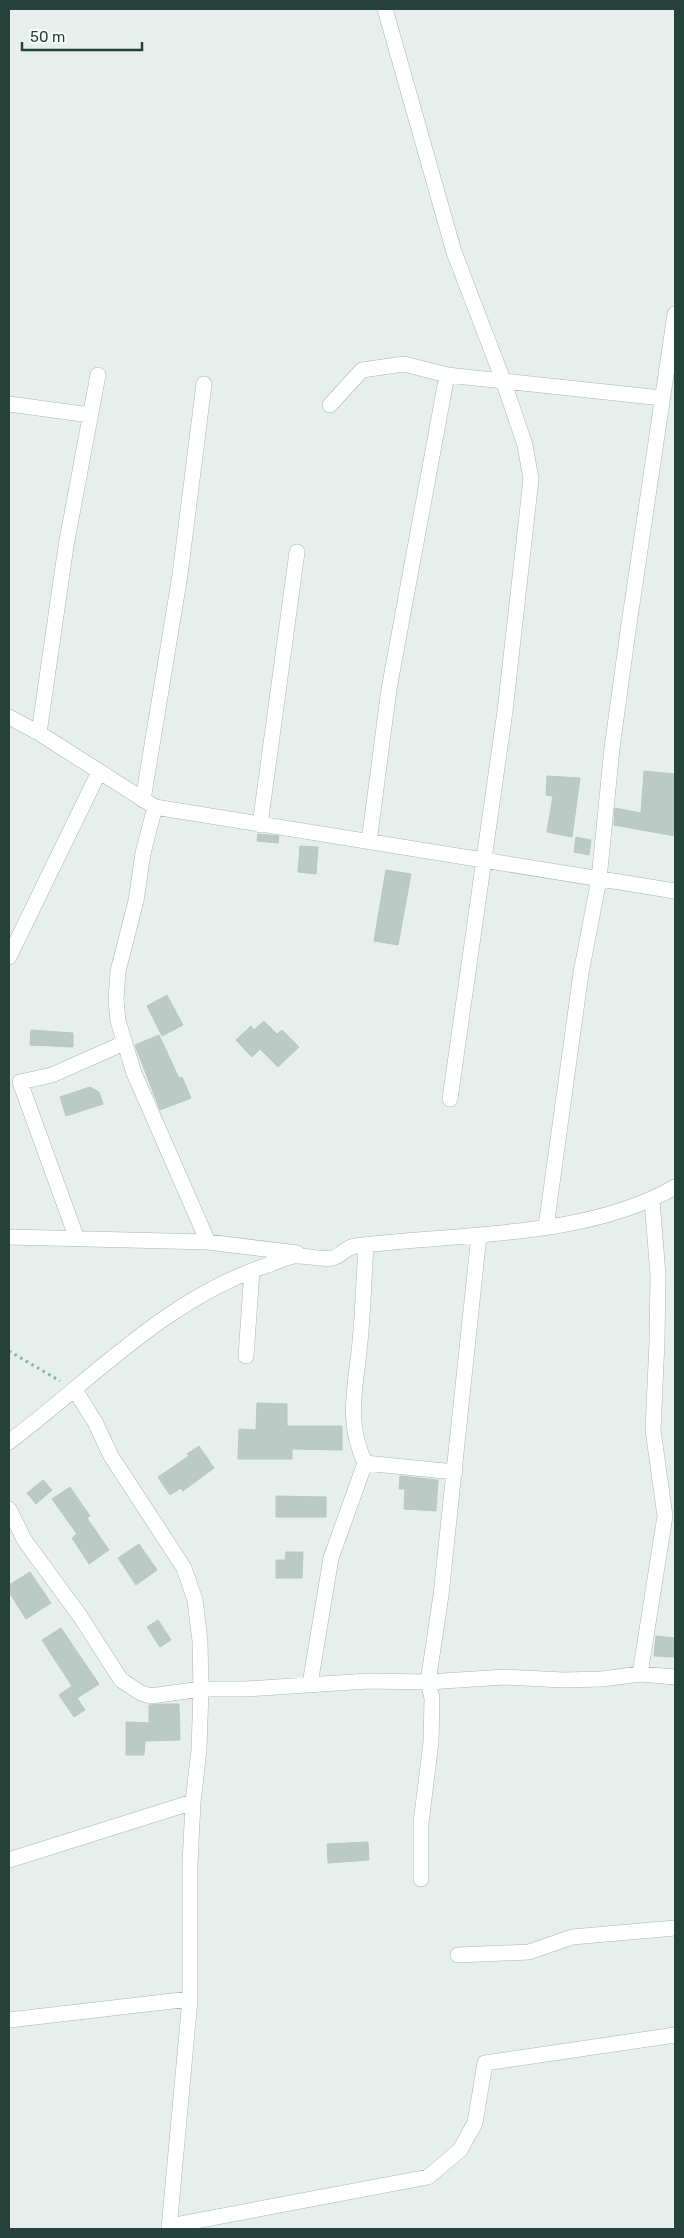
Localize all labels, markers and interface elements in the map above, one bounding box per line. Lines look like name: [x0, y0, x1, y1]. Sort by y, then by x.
scale bar: [22, 20, 142, 52]
text: 50 m: [30, 28, 65, 46]

